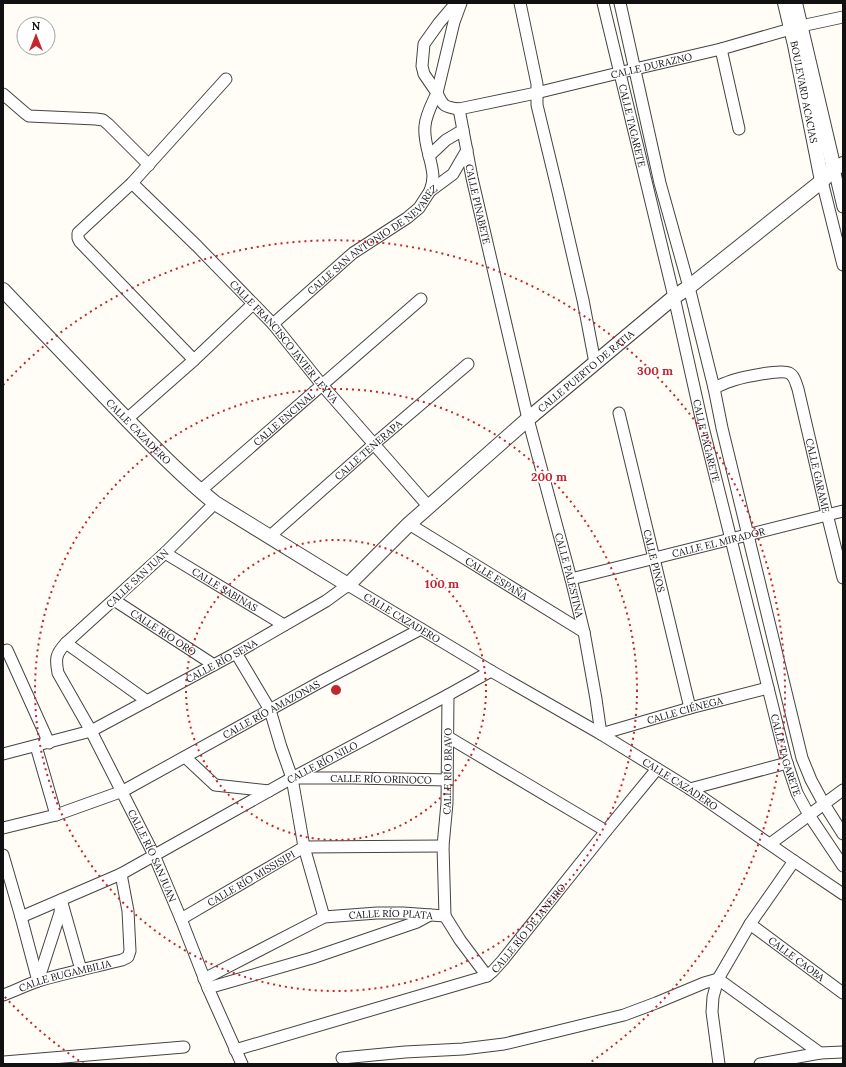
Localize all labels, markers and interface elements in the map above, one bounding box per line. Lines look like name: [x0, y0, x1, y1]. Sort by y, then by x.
north arrow: [16, 16, 56, 56]
text: N: [32, 19, 41, 33]
street label: BOULEVARD ACACIAS: [787, 40, 820, 145]
street label: CALLE DURAZNO: [609, 50, 694, 82]
street label: CALLE TAGARETE: [616, 83, 648, 168]
street label: CALLE PINABETE: [463, 163, 493, 246]
street label: CALLE SAN ANTONIO DE NEVAREZ: [305, 182, 440, 298]
street label: CALLE FRANCISCO JAVIER LEYVA: [227, 278, 341, 407]
street label: CALLE PUERTO DE RATIA: [535, 327, 637, 415]
text: 300 m: [637, 363, 673, 378]
street label: CALLE ENCINAL: [251, 388, 318, 449]
street label: CALLE CAZADERO: [103, 396, 174, 467]
street label: CALLE TAGARETE: [690, 398, 723, 484]
street label: CALLE TENERAPA: [332, 417, 405, 483]
street label: CALLE GARAME: [803, 437, 832, 514]
text: 200 m: [531, 469, 567, 484]
street label: CALLE EL MIRADOR: [671, 525, 767, 560]
street label: CALLE PINOS: [640, 528, 668, 594]
street label: CALLE PALESTINA: [552, 531, 586, 619]
street label: CALLE SAN JUAN: [103, 546, 172, 611]
street label: CALLE ESPAÑA: [463, 554, 531, 603]
street label: CALLE SABINAS: [189, 565, 260, 615]
text: 100 m: [425, 576, 459, 591]
street label: CALLE CAZADERO: [361, 590, 443, 646]
street label: CALLE RÍO ORO: [128, 606, 199, 659]
street label: CALLE RÍO SENA: [184, 636, 260, 686]
street label: CALLE RÍO AMAZONAS: [221, 677, 323, 742]
centre of rings: [329, 683, 343, 697]
street label: CALLE CIÉNEGA: [645, 694, 725, 727]
street label: CALLE TAGARETE: [768, 713, 804, 798]
street label: CALLE RÍO BRAVO: [440, 728, 455, 815]
street label: CALLE RÍO NILO: [285, 738, 360, 787]
street label: CALLE CAZADERO: [640, 755, 720, 813]
street label: CALLE RÍO ORINOCO: [330, 772, 432, 787]
street label: CALLE RÍO SAN JUAN: [125, 807, 179, 904]
street label: CALLE RÍO MISSISIPI: [205, 848, 297, 909]
street label: CALLE RÍO DE JANEIRO: [489, 881, 569, 976]
street label: CALLE RÍO PLATA: [348, 907, 434, 922]
street label: CALLE CAOBA: [766, 934, 828, 985]
street label: CALLE BUGAMBILIA: [17, 957, 113, 995]

